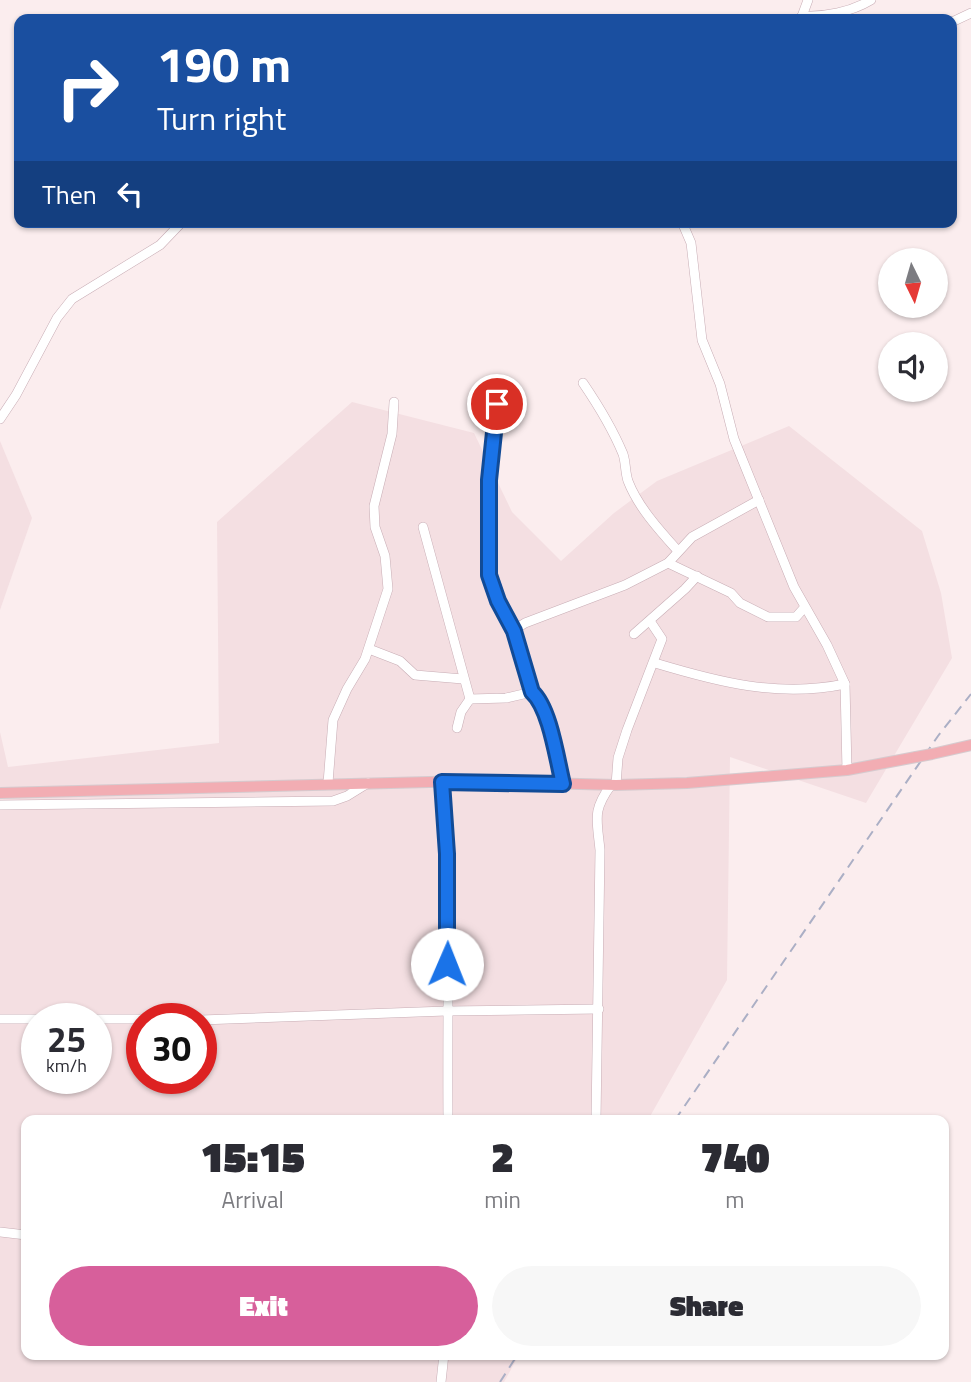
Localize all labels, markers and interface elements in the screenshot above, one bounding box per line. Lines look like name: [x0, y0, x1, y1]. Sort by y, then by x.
text: 190 m: [157, 26, 291, 101]
icon: right: [42, 42, 133, 133]
text: Turn right: [157, 94, 286, 142]
text: Then: [42, 175, 97, 214]
icon: left: [111, 175, 149, 213]
north arrow: [878, 248, 948, 318]
map controls: [878, 248, 948, 402]
button: sound: [878, 332, 948, 402]
pin: [467, 374, 527, 434]
icon: arrive: [478, 385, 516, 423]
position arrow: [410, 927, 484, 1001]
speed limit sign: 30: [126, 1003, 217, 1094]
text: 25: [47, 1012, 86, 1066]
text: km/h: [46, 1052, 87, 1079]
text: 15:15: [200, 1124, 305, 1188]
text: 2: [491, 1124, 514, 1188]
text: 740: [700, 1124, 770, 1188]
text: Arrival: [221, 1182, 284, 1217]
text: min: [484, 1182, 521, 1217]
text: m: [725, 1182, 745, 1217]
button: Exit: [49, 1266, 478, 1346]
button: Share: [492, 1266, 921, 1346]

